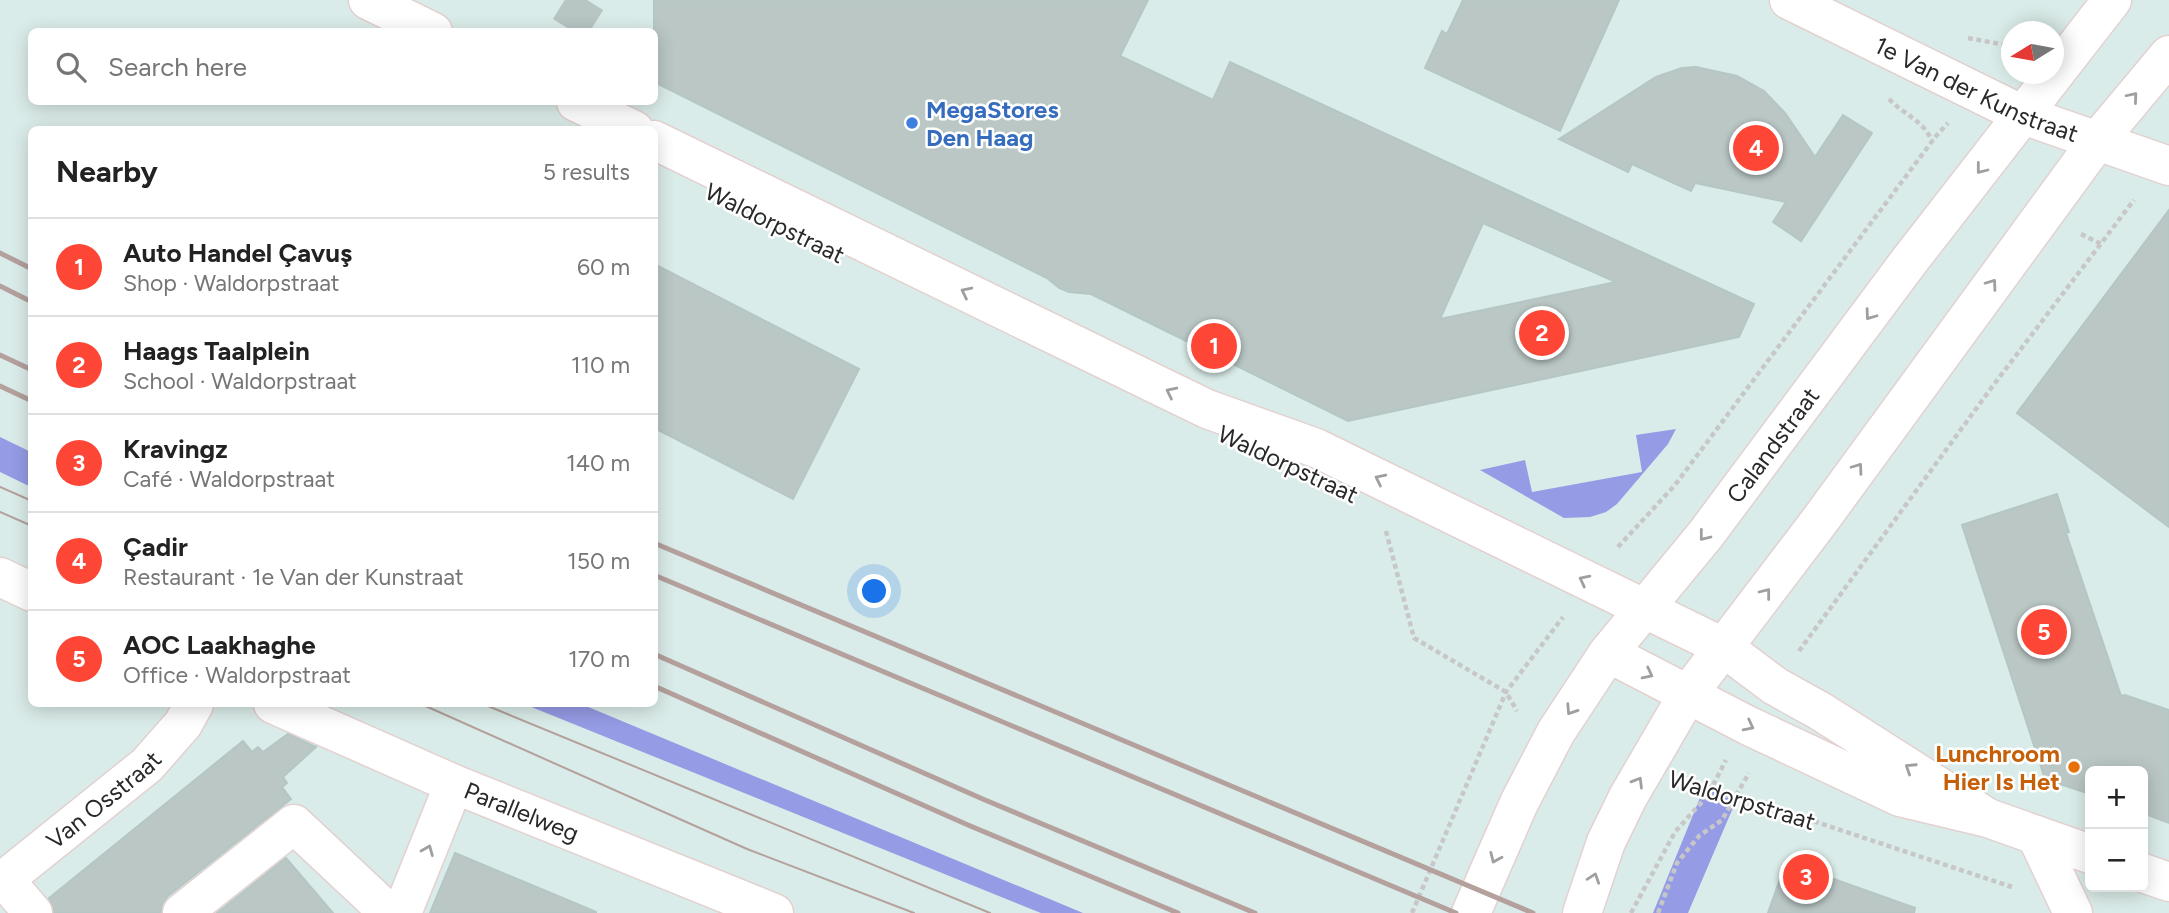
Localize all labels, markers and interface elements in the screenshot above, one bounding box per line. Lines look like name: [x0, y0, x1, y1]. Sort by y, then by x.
north arrow: [2001, 21, 2064, 84]
search box: [28, 28, 658, 105]
street label: 1e Van der Kunstraat: [1870, 30, 2082, 148]
icon: search: [52, 48, 90, 86]
text: Search here: [108, 51, 247, 83]
one-way arrow: [2125, 93, 2138, 105]
place label: MegaStores Den Haag: [926, 95, 1059, 152]
marker: MegaStores Den Haag: [904, 115, 920, 131]
pin: 4: [1733, 122, 1779, 174]
text: Nearby: [56, 153, 158, 190]
text: 5 results: [543, 158, 630, 186]
one-way arrow: [1976, 161, 1989, 173]
street label: Waldorpstraat: [700, 177, 850, 269]
text: Auto Handel Çavuş: [123, 237, 353, 269]
text: 1: [74, 253, 84, 281]
text: 60 m: [577, 253, 630, 281]
text: Shop · Waldorpstraat: [123, 269, 340, 297]
one-way arrow: [1984, 279, 1996, 292]
one-way arrow: [961, 286, 973, 300]
pin: 2: [1519, 307, 1565, 359]
one-way arrow: [1865, 307, 1878, 320]
pin: 1: [1191, 320, 1237, 372]
text: Haags Taalplein: [123, 335, 310, 367]
text: 2: [72, 351, 86, 379]
text: 110 m: [571, 351, 630, 379]
text: School · Waldorpstraat: [123, 367, 357, 395]
street label: Calandstraat: [1720, 381, 1825, 508]
one-way arrow: [1166, 386, 1178, 400]
street label: Waldorpstraat: [1213, 419, 1363, 509]
text: Kravingz: [123, 433, 228, 465]
text: 3: [73, 449, 85, 477]
text: 140 m: [566, 449, 630, 477]
one-way arrow: [1850, 463, 1863, 476]
text: Café · Waldorpstraat: [123, 465, 335, 493]
one-way arrow: [1375, 473, 1387, 487]
one-way arrow: [1699, 529, 1712, 541]
text: Çadir: [123, 531, 188, 563]
text: 4: [72, 547, 86, 575]
text: 150 m: [567, 547, 630, 575]
text: Restaurant · 1e Van der Kunstraat: [123, 563, 464, 591]
your location: [857, 574, 891, 608]
one-way arrow: [1579, 574, 1591, 588]
one-way arrow: [1757, 588, 1770, 601]
pin: 5: [2021, 606, 2067, 658]
text: AOC Laakhaghe: [123, 629, 316, 661]
text: 5: [72, 645, 86, 673]
text: 170 m: [568, 645, 630, 673]
text: Office · Waldorpstraat: [123, 661, 351, 689]
one-way arrow: [1641, 665, 1653, 679]
one-way arrow: [1566, 702, 1579, 715]
one-way arrow: [1742, 717, 1754, 731]
place label: Lunchroom Hier Is Het: [1935, 739, 2060, 796]
street label: Van Osstraat: [40, 745, 167, 855]
marker: Lunchroom Hier Is Het: [2066, 759, 2082, 775]
street label: Waldorpstraat: [1665, 764, 1819, 836]
one-way arrow: [1905, 764, 1918, 777]
map controls: [2085, 766, 2148, 892]
button: +: [2085, 766, 2148, 829]
street label: Parallelweg: [460, 775, 583, 847]
one-way arrow: [1629, 776, 1642, 789]
button: −: [2085, 829, 2148, 892]
one-way arrow: [419, 844, 433, 856]
one-way arrow: [1489, 851, 1503, 863]
pin: 3: [1783, 851, 1829, 903]
one-way arrow: [1586, 872, 1600, 884]

